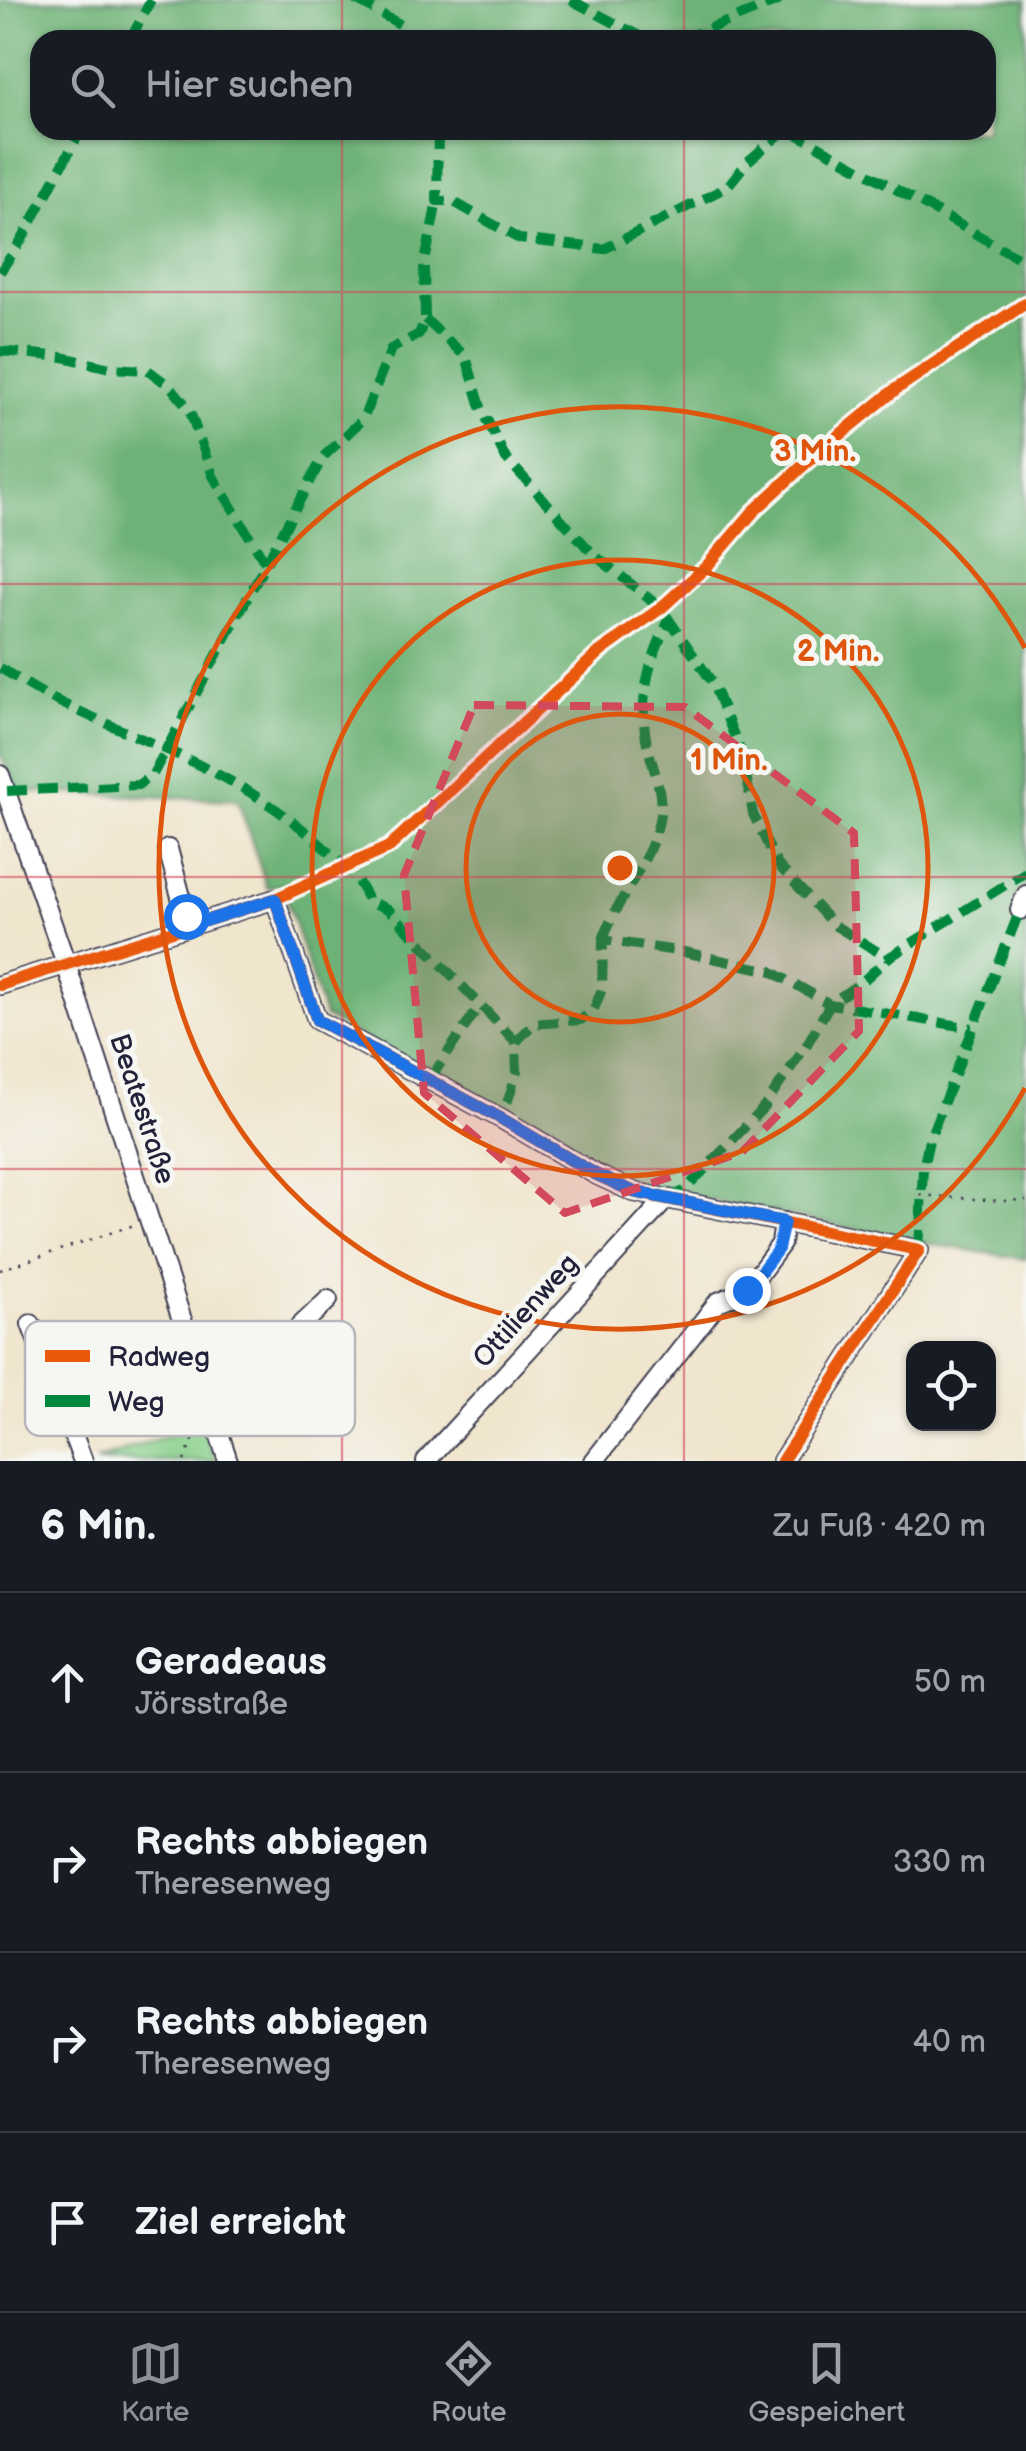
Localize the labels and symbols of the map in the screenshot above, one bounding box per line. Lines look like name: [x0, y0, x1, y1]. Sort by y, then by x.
text: 3 Min.: [774, 434, 856, 470]
text: 2 Min.: [797, 634, 879, 670]
text: 1 Min.: [690, 743, 768, 779]
centre of rings: [602, 850, 638, 886]
route start: [164, 894, 210, 940]
street label: Beatestraße: [102, 1030, 182, 1188]
street label: Ottilienweg: [466, 1247, 586, 1375]
route end: [725, 1268, 771, 1314]
legend: [25, 1321, 355, 1436]
text: Radweg: [108, 1341, 210, 1374]
text: Weg: [108, 1386, 165, 1419]

